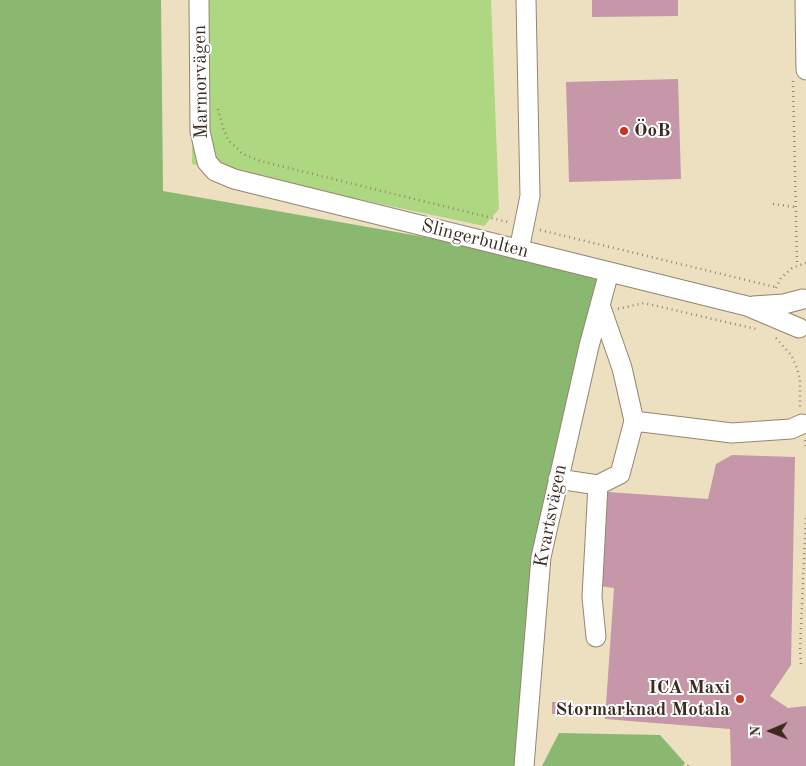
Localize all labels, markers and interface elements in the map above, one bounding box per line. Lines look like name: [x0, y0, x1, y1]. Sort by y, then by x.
street label: Marmorvägen: [189, 25, 213, 139]
place label: ÖoB: [634, 120, 671, 142]
marker: ÖoB: [618, 125, 630, 137]
street label: Slingerbulten: [419, 215, 531, 263]
street label: Kvartsvägen: [530, 462, 572, 570]
place label: ICA Maxi Stormarknad Motala: [555, 677, 730, 721]
marker: ICA Maxi Stormarknad Motala: [734, 693, 746, 705]
north arrow: [746, 706, 796, 756]
text: N: [749, 726, 763, 737]

